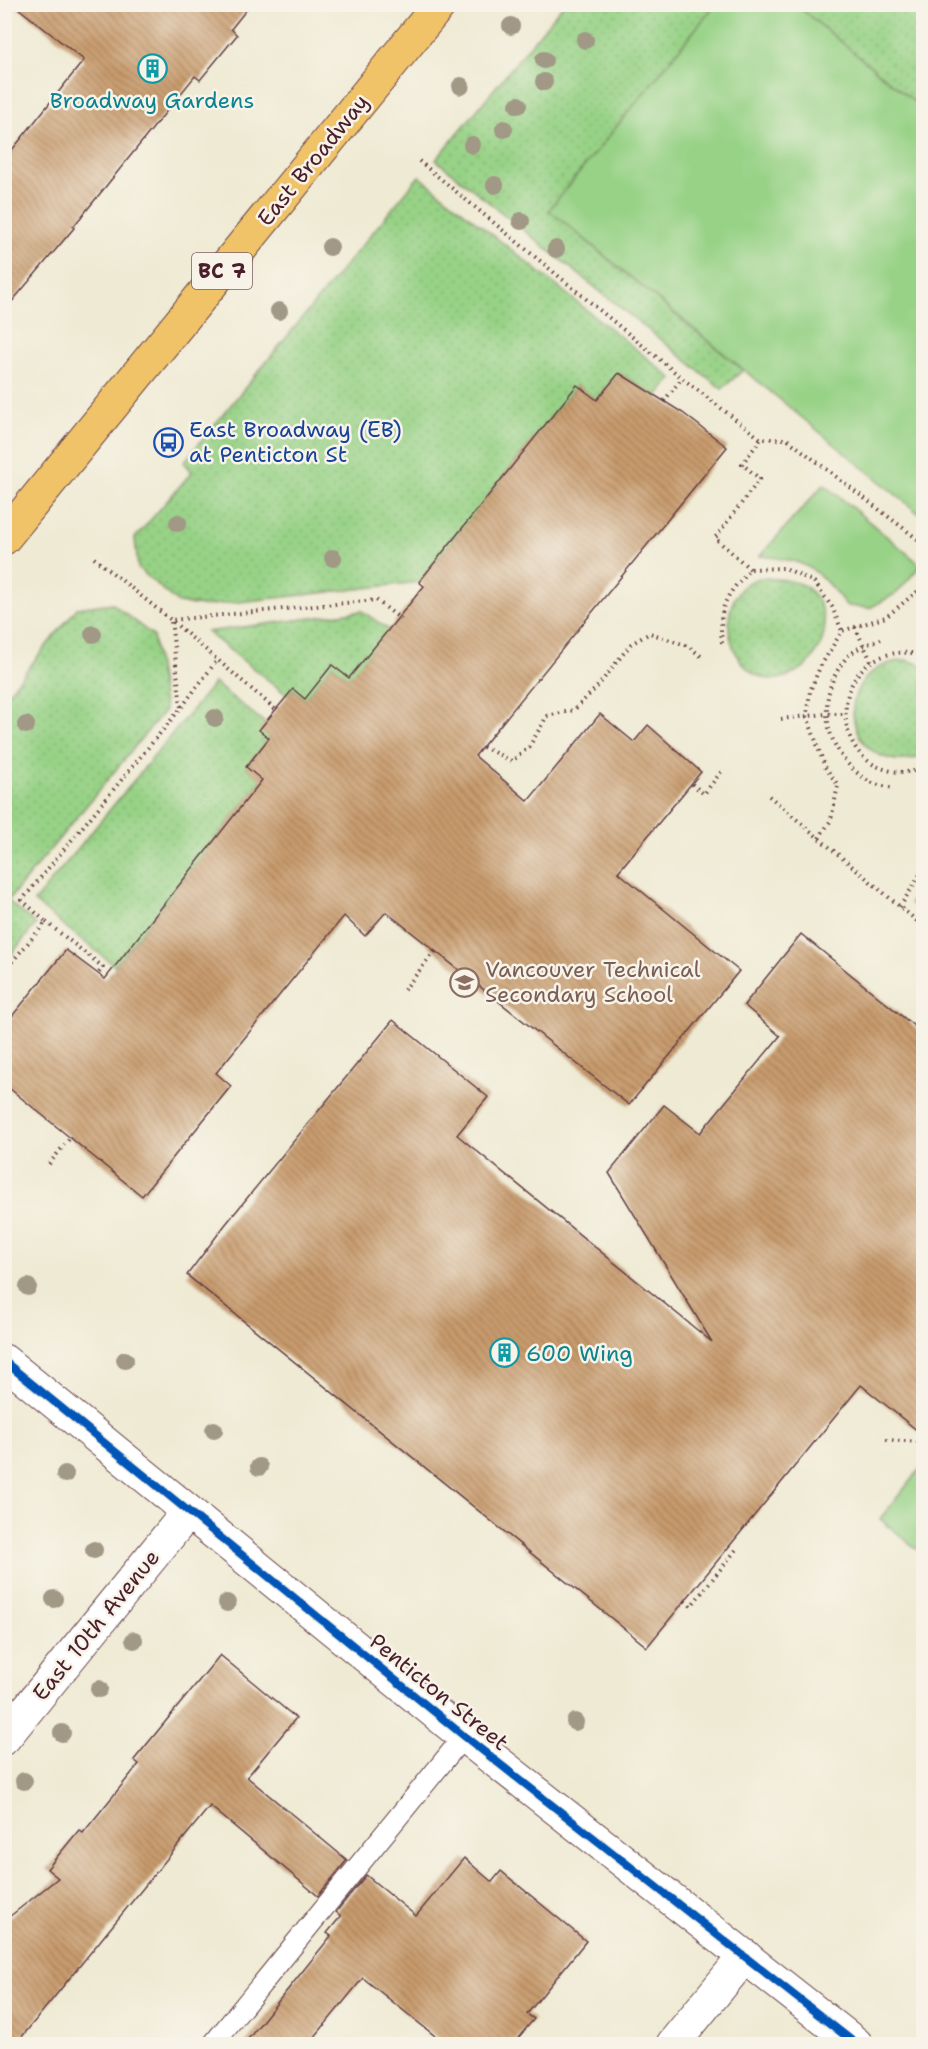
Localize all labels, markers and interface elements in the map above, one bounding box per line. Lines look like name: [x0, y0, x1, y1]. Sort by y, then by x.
building icon: Broadway Gardens: [136, 52, 168, 84]
place label: Broadway Gardens: [50, 86, 254, 115]
street label: East Broadway: [251, 88, 375, 232]
road number: BC 7: [192, 253, 252, 289]
place label: East Broadway (EB) at Penticton St: [189, 415, 402, 469]
bus stop icon: East Broadway (EB) at Penticton St: [152, 426, 184, 458]
place label: Vancouver Technical Secondary School: [485, 955, 701, 1009]
school or university icon: Vancouver Technical Secondary School: [448, 966, 480, 998]
building icon: 600 Wing: [489, 1337, 521, 1369]
place label: 600 Wing: [526, 1339, 633, 1368]
street label: East 10th Avenue: [26, 1543, 166, 1707]
street label: Penticton Street: [364, 1627, 514, 1757]

